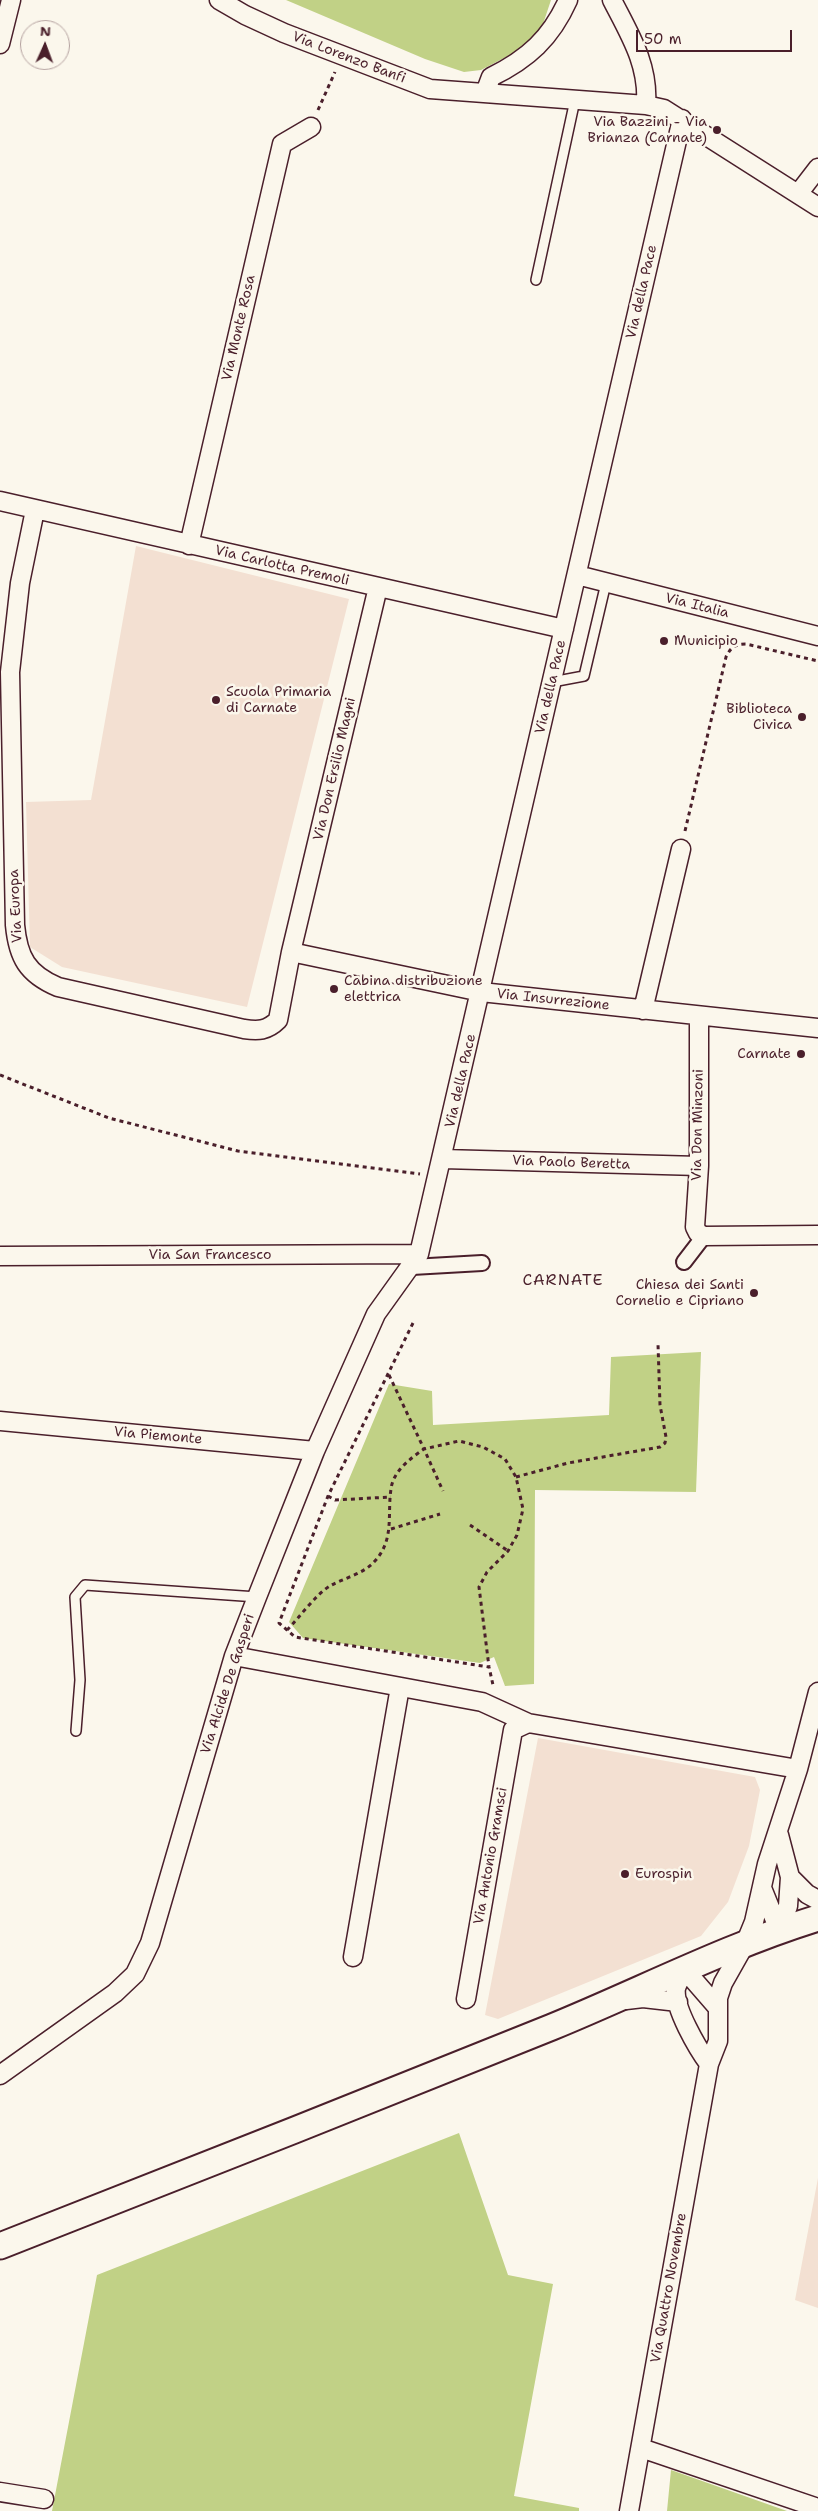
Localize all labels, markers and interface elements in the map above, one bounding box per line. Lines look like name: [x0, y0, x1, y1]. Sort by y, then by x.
north arrow: [20, 20, 70, 70]
scale bar: [638, 20, 794, 52]
text: N: [40, 22, 51, 40]
street label: Via Lorenzo Banfi: [290, 29, 408, 87]
text: 50 m: [644, 29, 682, 49]
place label: Via Bazzini - Via Brianza (Carnate): [587, 114, 707, 146]
marker: Via Bazzini - Via Brianza (Carnate): [711, 124, 723, 136]
street label: Via della Pace: [623, 243, 661, 341]
street label: Via Monte Rosa: [219, 273, 259, 383]
street label: Via Carlotta Premoli: [213, 542, 351, 590]
street label: Via Italia: [663, 590, 731, 622]
place label: Municipio: [674, 633, 738, 649]
marker: Municipio: [658, 635, 670, 647]
street label: Via della Pace: [532, 638, 570, 736]
place label: Scuola Primaria di Carnate: [226, 684, 331, 716]
marker: Scuola Primaria di Carnate: [210, 694, 222, 706]
street label: Via Don Ersilio Magni: [310, 696, 360, 842]
place label: Biblioteca Civica: [726, 701, 792, 734]
marker: Biblioteca Civica: [796, 711, 808, 723]
street label: Via Europa: [6, 869, 26, 943]
place label: Cabina distribuzione elettrica: [344, 973, 483, 1006]
marker: Cabina distribuzione elettrica: [328, 983, 340, 995]
street label: Via Insurrezione: [496, 986, 610, 1014]
street label: Via della Pace: [442, 1032, 480, 1130]
place label: Carnate: [737, 1046, 791, 1062]
marker: Carnate: [795, 1048, 807, 1060]
street label: Via Don Minzoni: [689, 1069, 707, 1181]
street label: Via Paolo Beretta: [512, 1153, 630, 1173]
street label: Via San Francesco: [149, 1247, 271, 1263]
district label: CARNATE: [522, 1271, 604, 1291]
place label: Chiesa dei Santi Cornelio e Cipriano: [615, 1277, 744, 1310]
marker: Chiesa dei Santi Cornelio e Cipriano: [748, 1287, 760, 1299]
street label: Via Piemonte: [113, 1424, 203, 1448]
street label: Via Alcide De Gasperi: [197, 1612, 259, 1756]
street label: Via Antonio Gramsci: [471, 1786, 511, 1926]
place label: Eurospin: [635, 1866, 692, 1882]
marker: Eurospin: [619, 1868, 631, 1880]
street label: Via Quattro Novembre: [648, 2212, 690, 2364]

